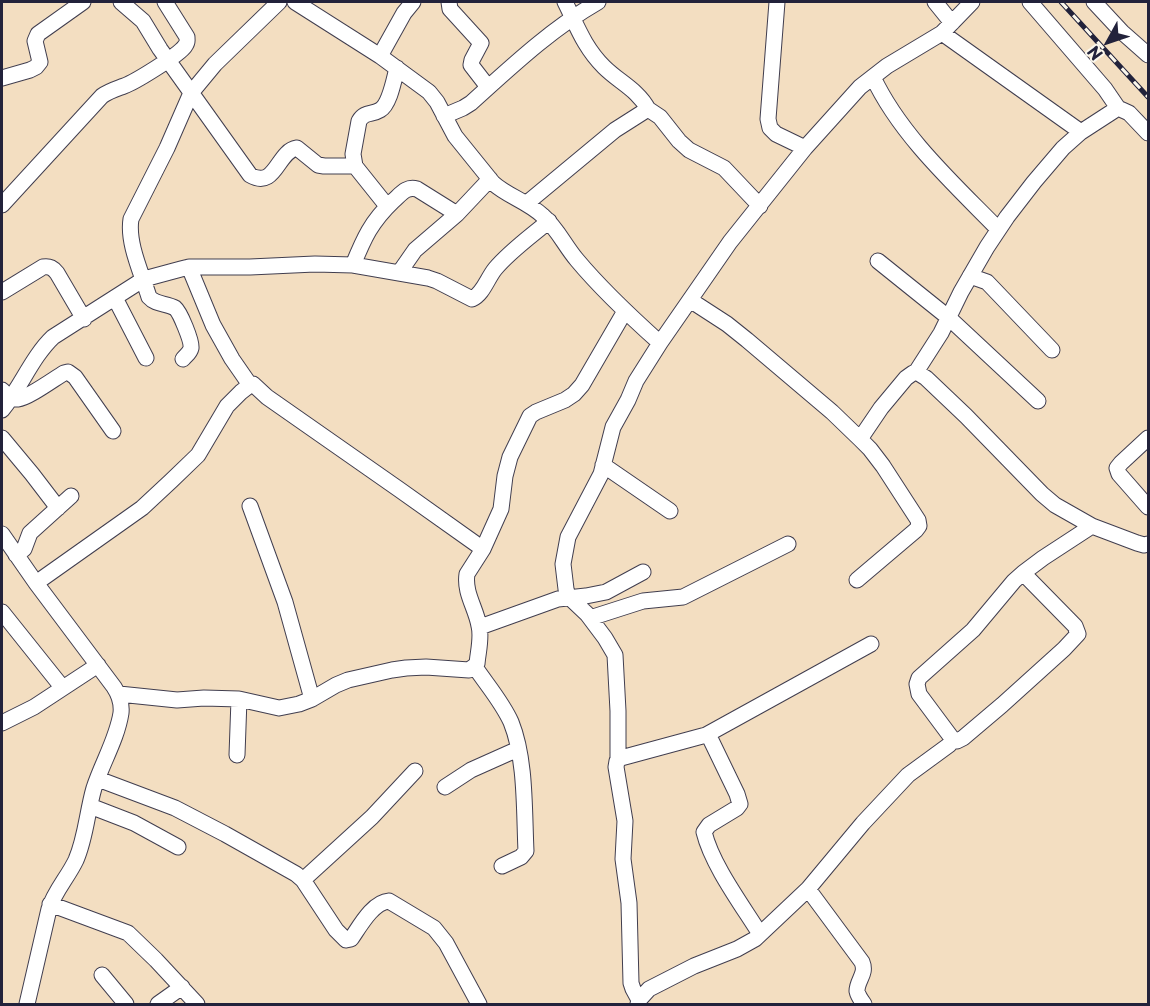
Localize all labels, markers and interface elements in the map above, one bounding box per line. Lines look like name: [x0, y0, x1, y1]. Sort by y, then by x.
north arrow: [1078, 12, 1138, 72]
text: N: [1081, 41, 1107, 66]

